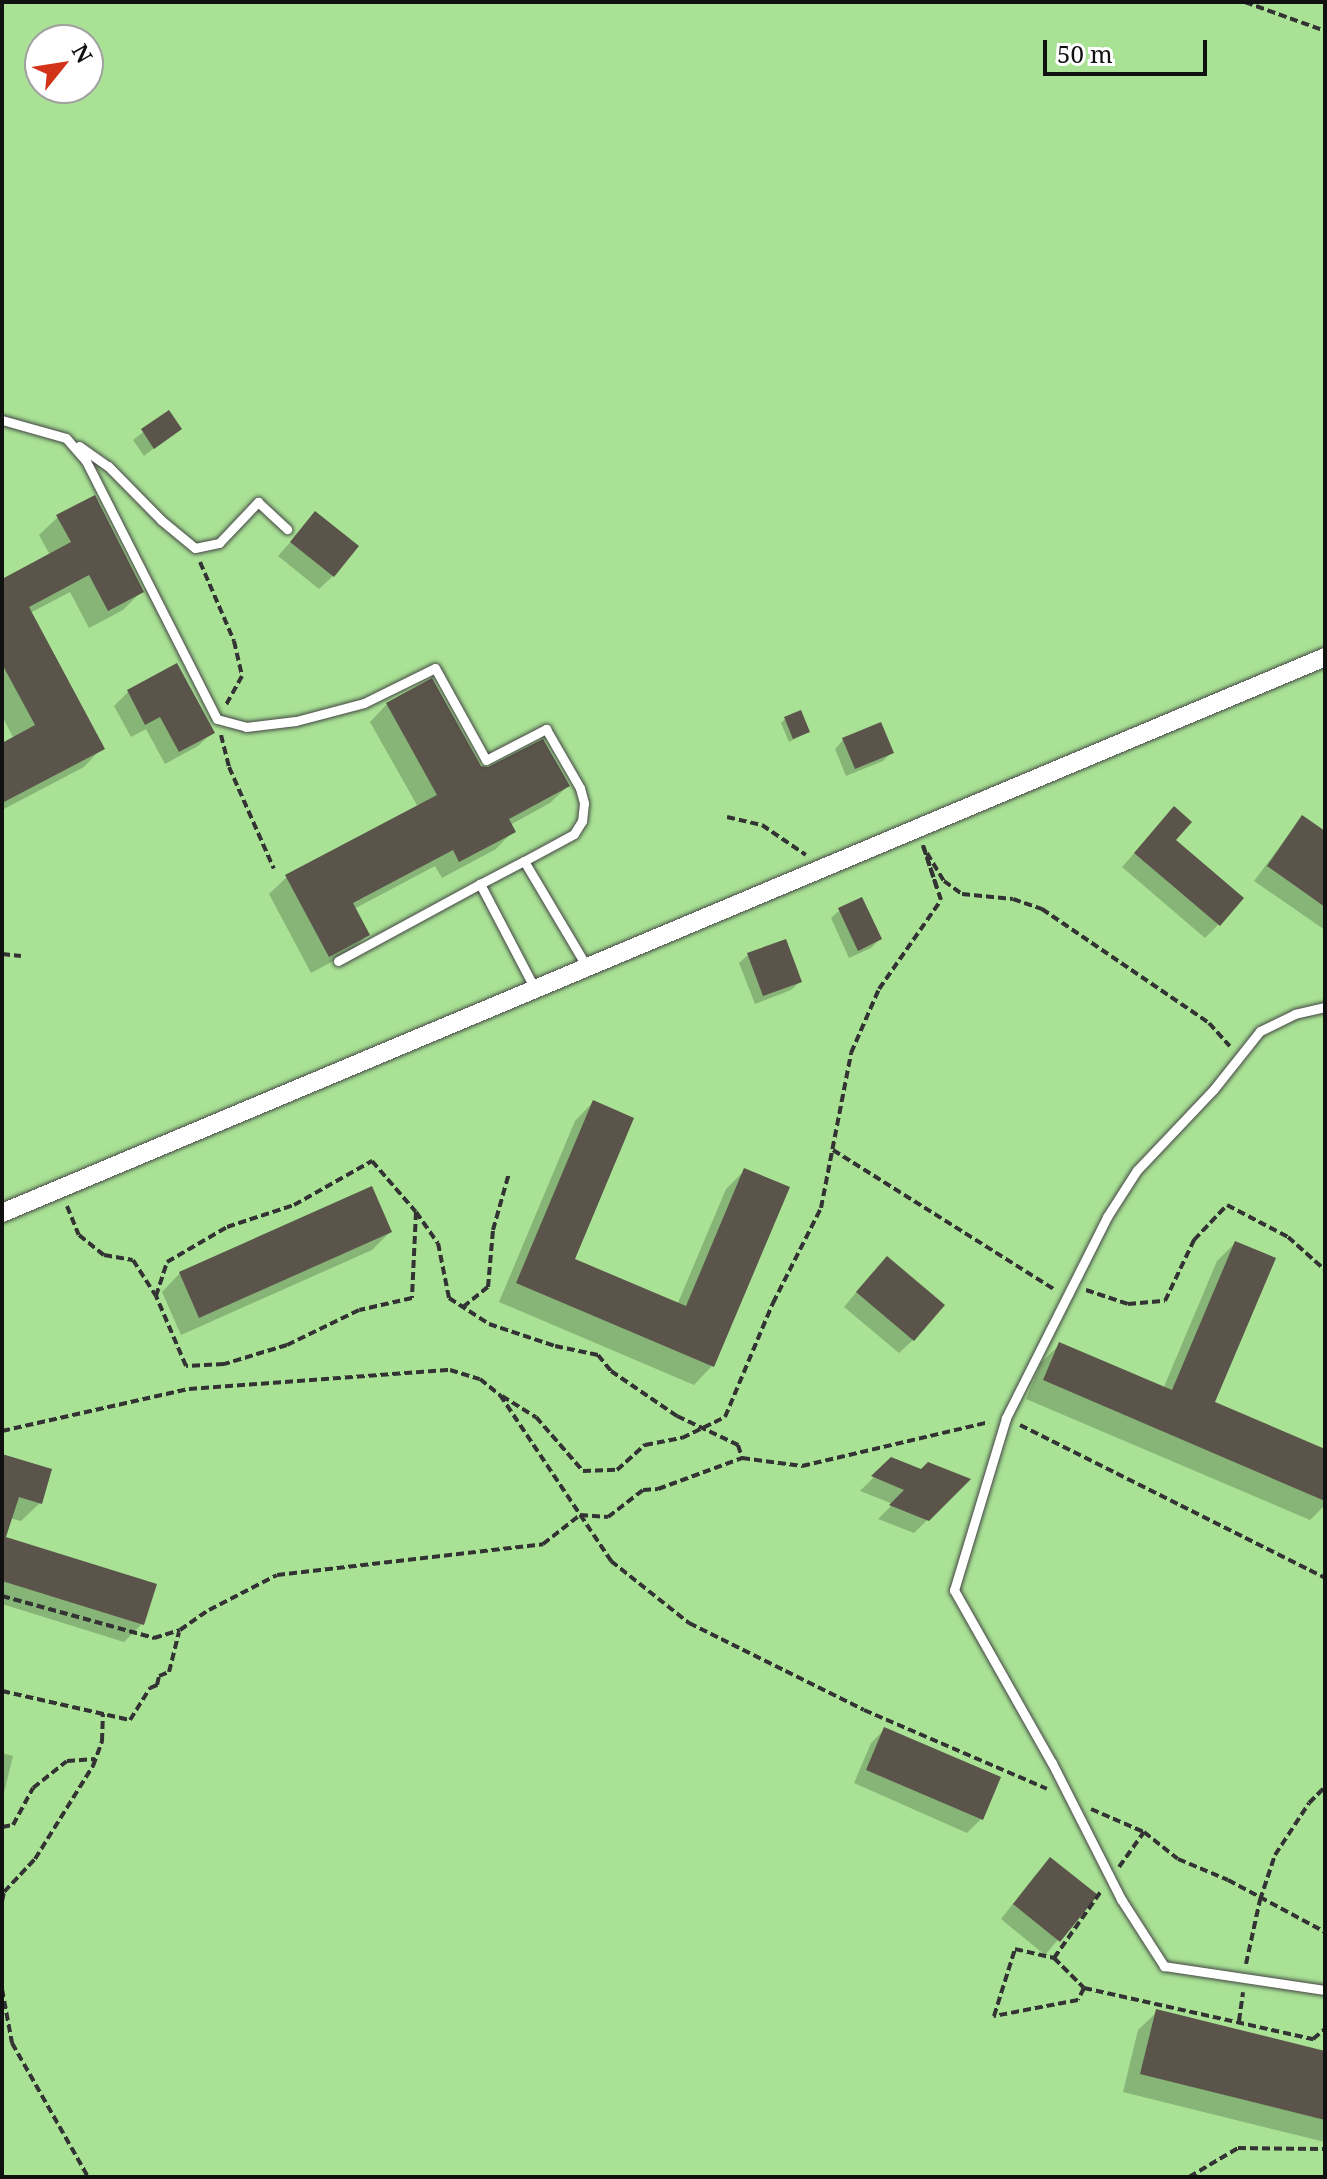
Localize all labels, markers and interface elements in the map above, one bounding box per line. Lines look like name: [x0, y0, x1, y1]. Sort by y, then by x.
north arrow: [24, 24, 104, 104]
scale bar: [1047, 24, 1211, 74]
text: 50 m: [1057, 37, 1113, 70]
text: N: [66, 38, 100, 68]

